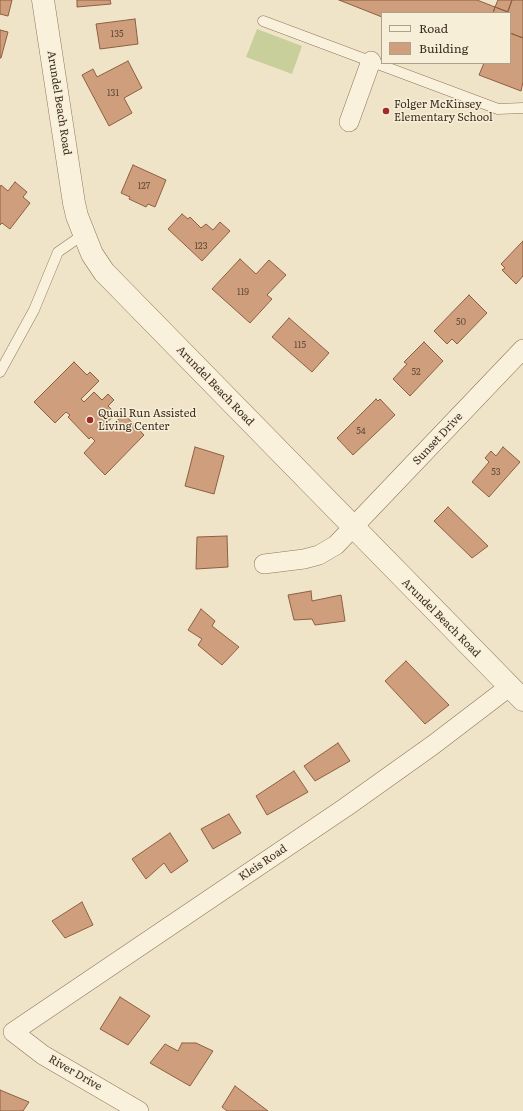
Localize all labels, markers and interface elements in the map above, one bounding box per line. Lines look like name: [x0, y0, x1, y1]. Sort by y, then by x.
legend: [381, 12, 511, 64]
text: Road: [419, 19, 448, 37]
house number: 135: [110, 29, 124, 39]
text: Building: [419, 39, 468, 57]
street label: Arundel Beach Road: [44, 50, 74, 156]
house number: 131: [107, 88, 119, 98]
place label: Folger McKinsey Elementary School: [394, 98, 493, 124]
marker: Folger McKinsey Elementary School: [381, 106, 391, 116]
house number: 127: [138, 181, 150, 191]
house number: 123: [194, 241, 208, 251]
house number: 119: [237, 287, 249, 297]
house number: 50: [456, 317, 466, 327]
house number: 115: [294, 340, 306, 350]
street label: Arundel Beach Road: [174, 343, 256, 429]
house number: 52: [411, 367, 421, 377]
place label: Quail Run Assisted Living Center: [98, 407, 196, 433]
street label: Sunset Drive: [410, 410, 466, 468]
marker: Quail Run Assisted Living Center: [85, 415, 95, 425]
house number: 54: [356, 426, 366, 436]
house number: 53: [491, 467, 501, 477]
street label: Arundel Beach Road: [399, 576, 483, 660]
street label: Kleis Road: [236, 842, 290, 884]
street label: River Drive: [46, 1052, 104, 1094]

